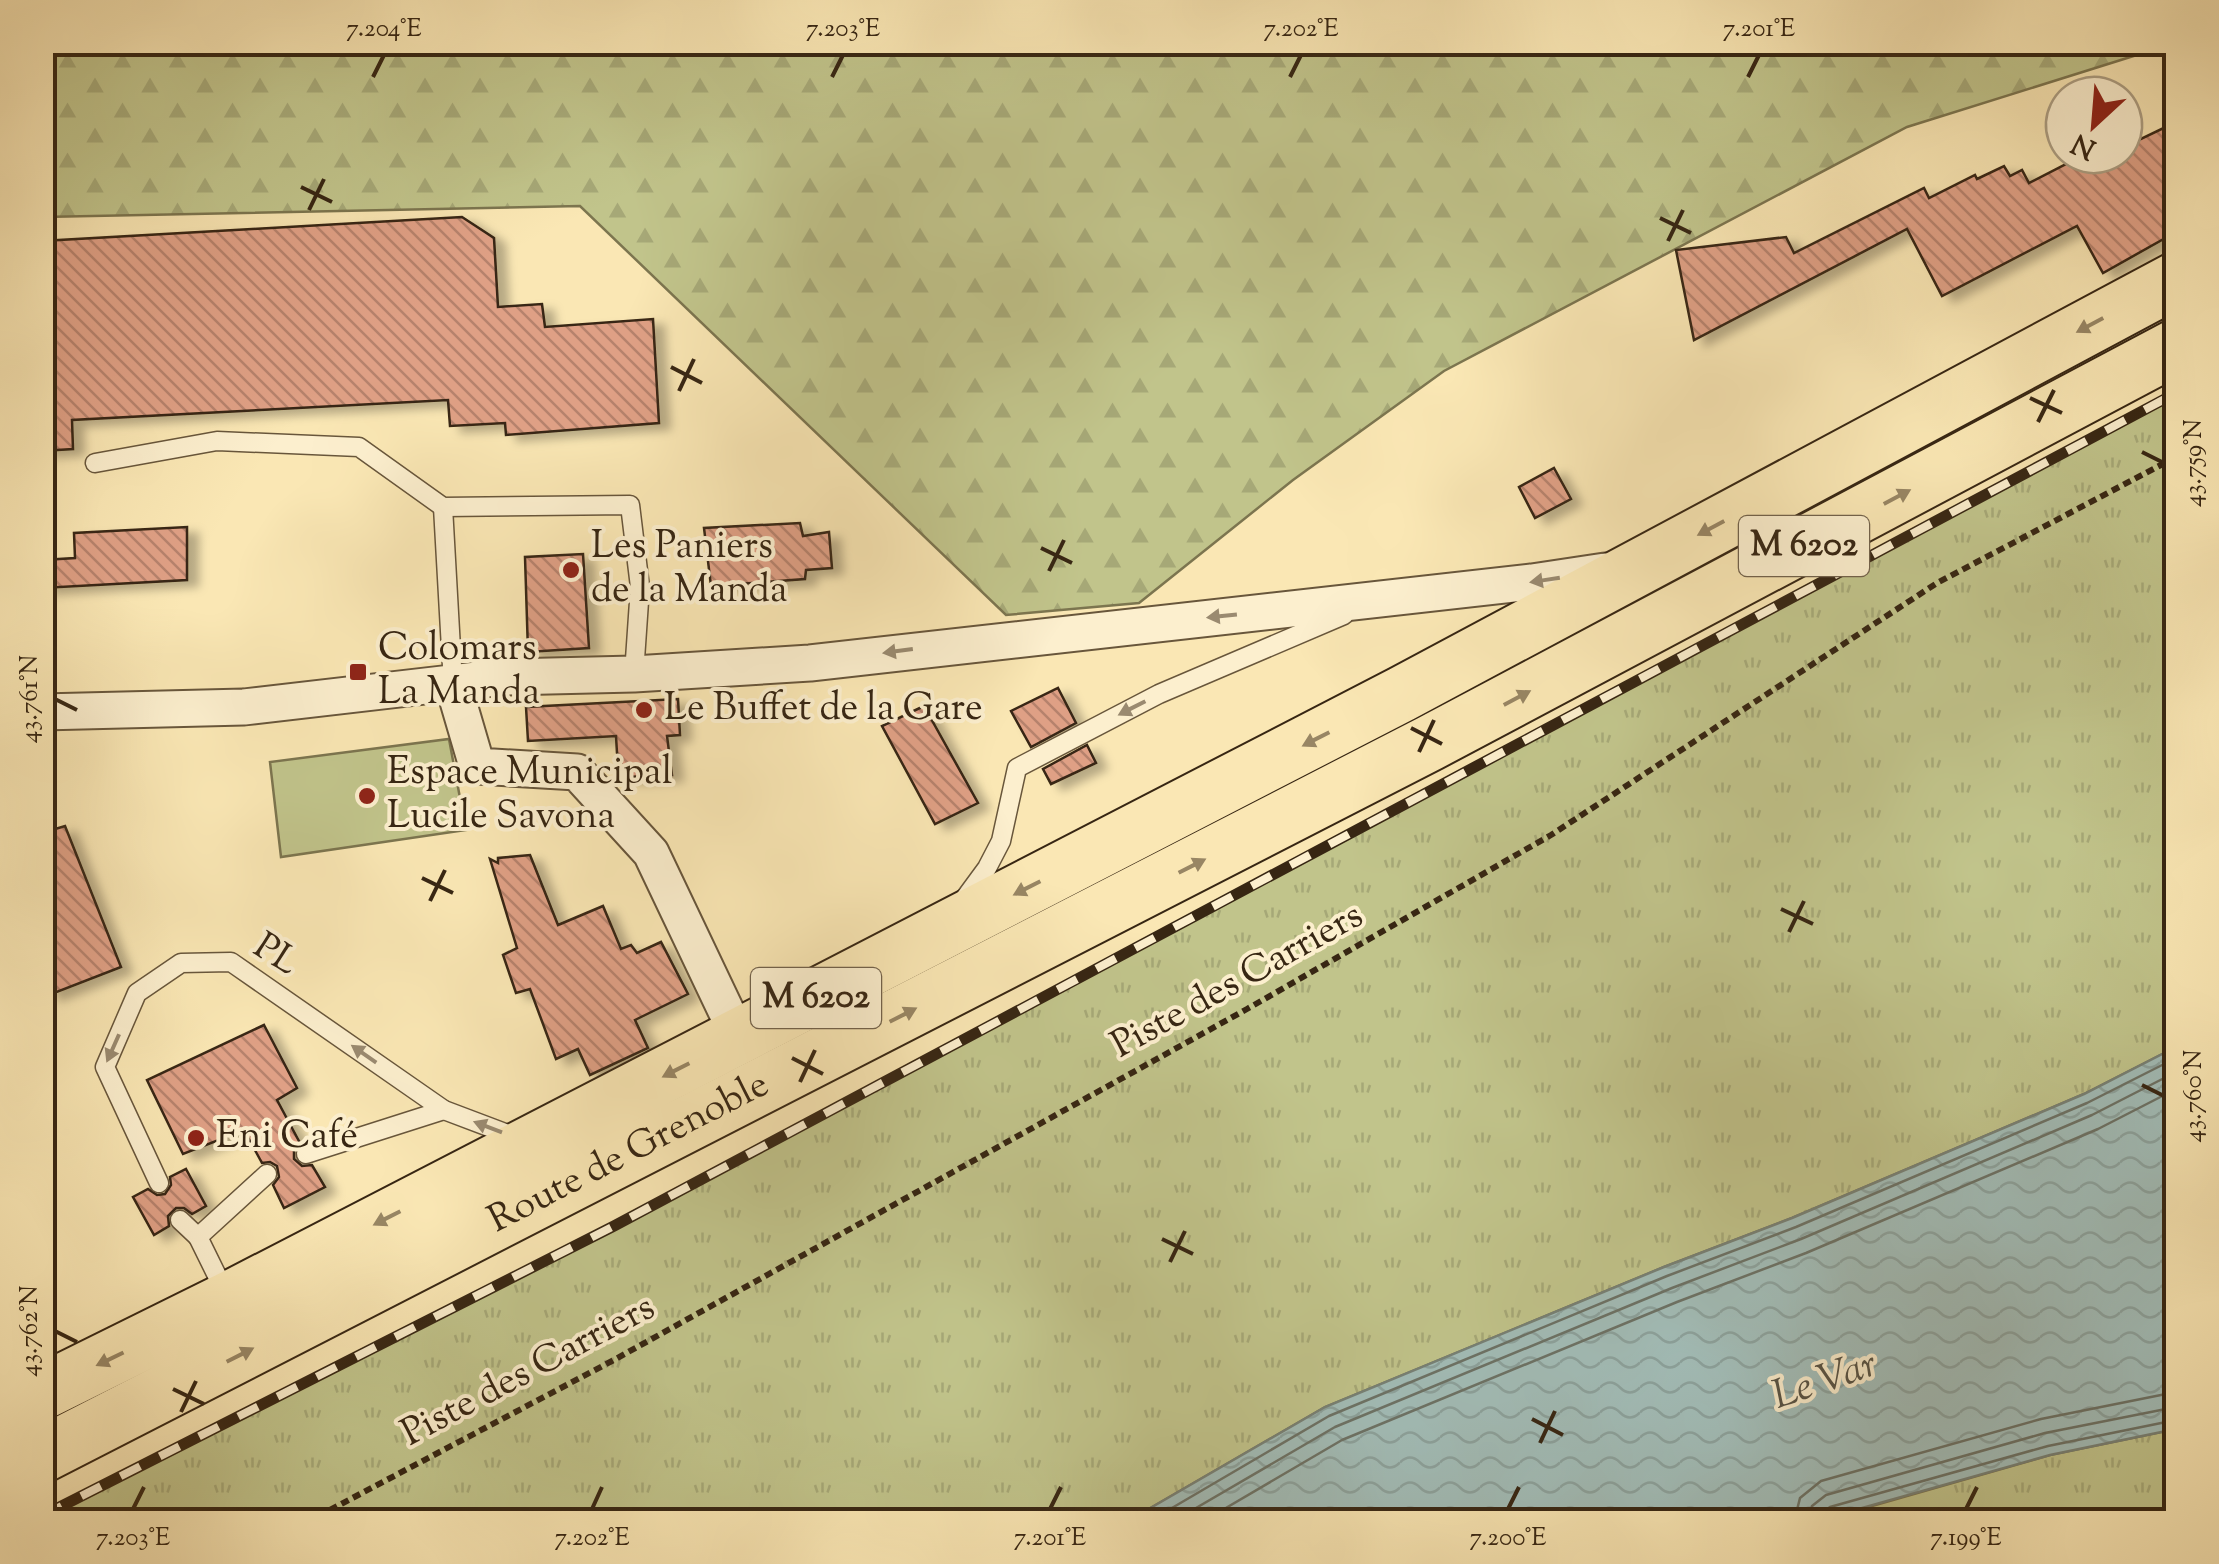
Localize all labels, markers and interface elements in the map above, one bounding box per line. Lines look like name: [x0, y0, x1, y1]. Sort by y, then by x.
text: 7.204°E: [346, 12, 422, 48]
text: 7.203°E: [806, 12, 880, 48]
text: 7.202°E: [1263, 12, 1339, 48]
text: 7.201°E: [1723, 12, 1795, 48]
north arrow: [2044, 75, 2144, 175]
text: N: [2066, 122, 2103, 168]
one-way arrow: [2076, 317, 2105, 334]
text: 43.759°N: [2177, 419, 2213, 507]
one-way arrow: [1882, 489, 1911, 506]
road number: M 6202: [1739, 516, 1869, 576]
one-way arrow: [1697, 519, 1725, 536]
place label: Les Paniers de la Manda: [591, 521, 788, 619]
marker: Les Paniers de la Manda: [560, 559, 582, 581]
one-way arrow: [1528, 573, 1560, 589]
one-way arrow: [1205, 608, 1237, 624]
place label: Colomars La Manda: [378, 623, 540, 721]
one-way arrow: [882, 644, 914, 660]
text: 43.761°N: [13, 655, 49, 743]
marker: Colomars La Manda: [347, 661, 369, 683]
place label: Le Buffet de la Gare: [664, 683, 983, 737]
one-way arrow: [1502, 690, 1531, 707]
marker: Le Buffet de la Gare: [633, 699, 655, 721]
one-way arrow: [1117, 699, 1146, 716]
one-way arrow: [1301, 730, 1330, 747]
place label: Espace Municipal Lucile Savona: [387, 747, 672, 845]
marker: Espace Municipal Lucile Savona: [356, 785, 378, 807]
one-way arrow: [1177, 858, 1206, 875]
one-way arrow: [1013, 879, 1042, 896]
street label: Piste des Carriers: [1102, 890, 1374, 1074]
street label: PL: [242, 921, 308, 991]
road number: M 6202: [751, 968, 881, 1028]
one-way arrow: [888, 1007, 917, 1024]
one-way arrow: [105, 1033, 121, 1063]
one-way arrow: [351, 1046, 378, 1064]
text: 43.760°N: [2177, 1049, 2213, 1143]
street label: Route de Grenoble: [480, 1059, 779, 1248]
one-way arrow: [662, 1061, 691, 1078]
place label: Eni Café: [216, 1111, 358, 1165]
one-way arrow: [473, 1119, 503, 1134]
marker: Eni Café: [185, 1127, 207, 1149]
one-way arrow: [373, 1209, 402, 1226]
street label: Piste des Carriers: [393, 1282, 665, 1462]
text: 43.762°N: [13, 1285, 49, 1377]
water label: Le Var: [1765, 1338, 1885, 1426]
one-way arrow: [226, 1347, 255, 1364]
one-way arrow: [95, 1350, 124, 1367]
text: 7.203°E: [96, 1521, 170, 1557]
text: 7.202°E: [554, 1521, 630, 1557]
text: 7.201°E: [1014, 1521, 1086, 1557]
text: 7.200°E: [1470, 1521, 1546, 1557]
text: 7.199°E: [1930, 1521, 2002, 1557]

